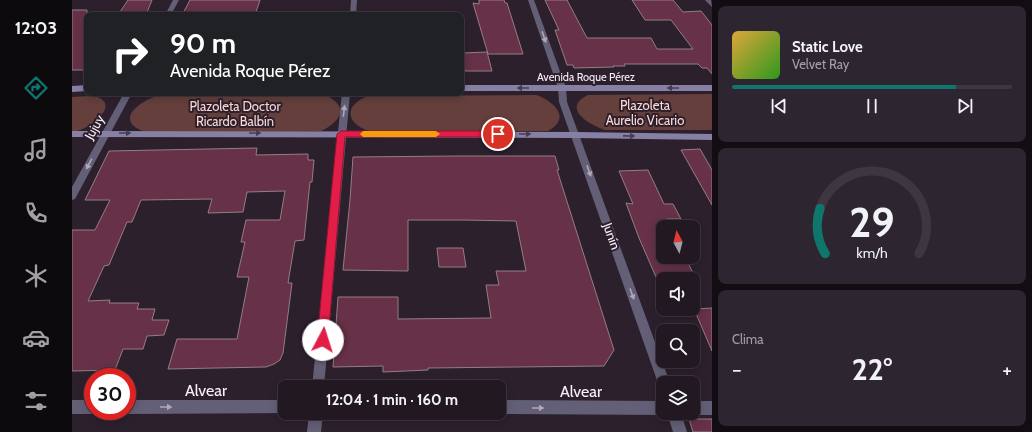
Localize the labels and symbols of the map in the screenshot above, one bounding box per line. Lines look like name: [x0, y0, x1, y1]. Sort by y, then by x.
one-way arrow: [541, 31, 547, 43]
street label: Avenida Roque Pérez: [537, 70, 635, 84]
one-way arrow: [516, 85, 529, 91]
one-way arrow: [666, 85, 679, 91]
park label: Plazoleta Aurelio Vicario: [606, 97, 684, 128]
park label: Plazoleta Doctor Ricardo Balbín: [189, 98, 281, 129]
one-way arrow: [341, 105, 347, 117]
street label: Jujuy: [80, 111, 108, 144]
pin: [481, 117, 515, 151]
one-way arrow: [119, 130, 132, 136]
one-way arrow: [249, 130, 261, 137]
one-way arrow: [519, 131, 532, 137]
one-way arrow: [623, 133, 636, 139]
one-way arrow: [86, 158, 92, 170]
one-way arrow: [586, 166, 592, 178]
street label: Junín: [599, 220, 624, 252]
north arrow: [656, 220, 700, 264]
one-way arrow: [630, 288, 636, 300]
position arrow: [302, 319, 344, 361]
speed limit sign: 30: [84, 368, 136, 420]
street label: Alvear: [185, 381, 228, 400]
street label: Alvear: [560, 382, 603, 401]
one-way arrow: [160, 404, 173, 410]
one-way arrow: [532, 405, 545, 411]

